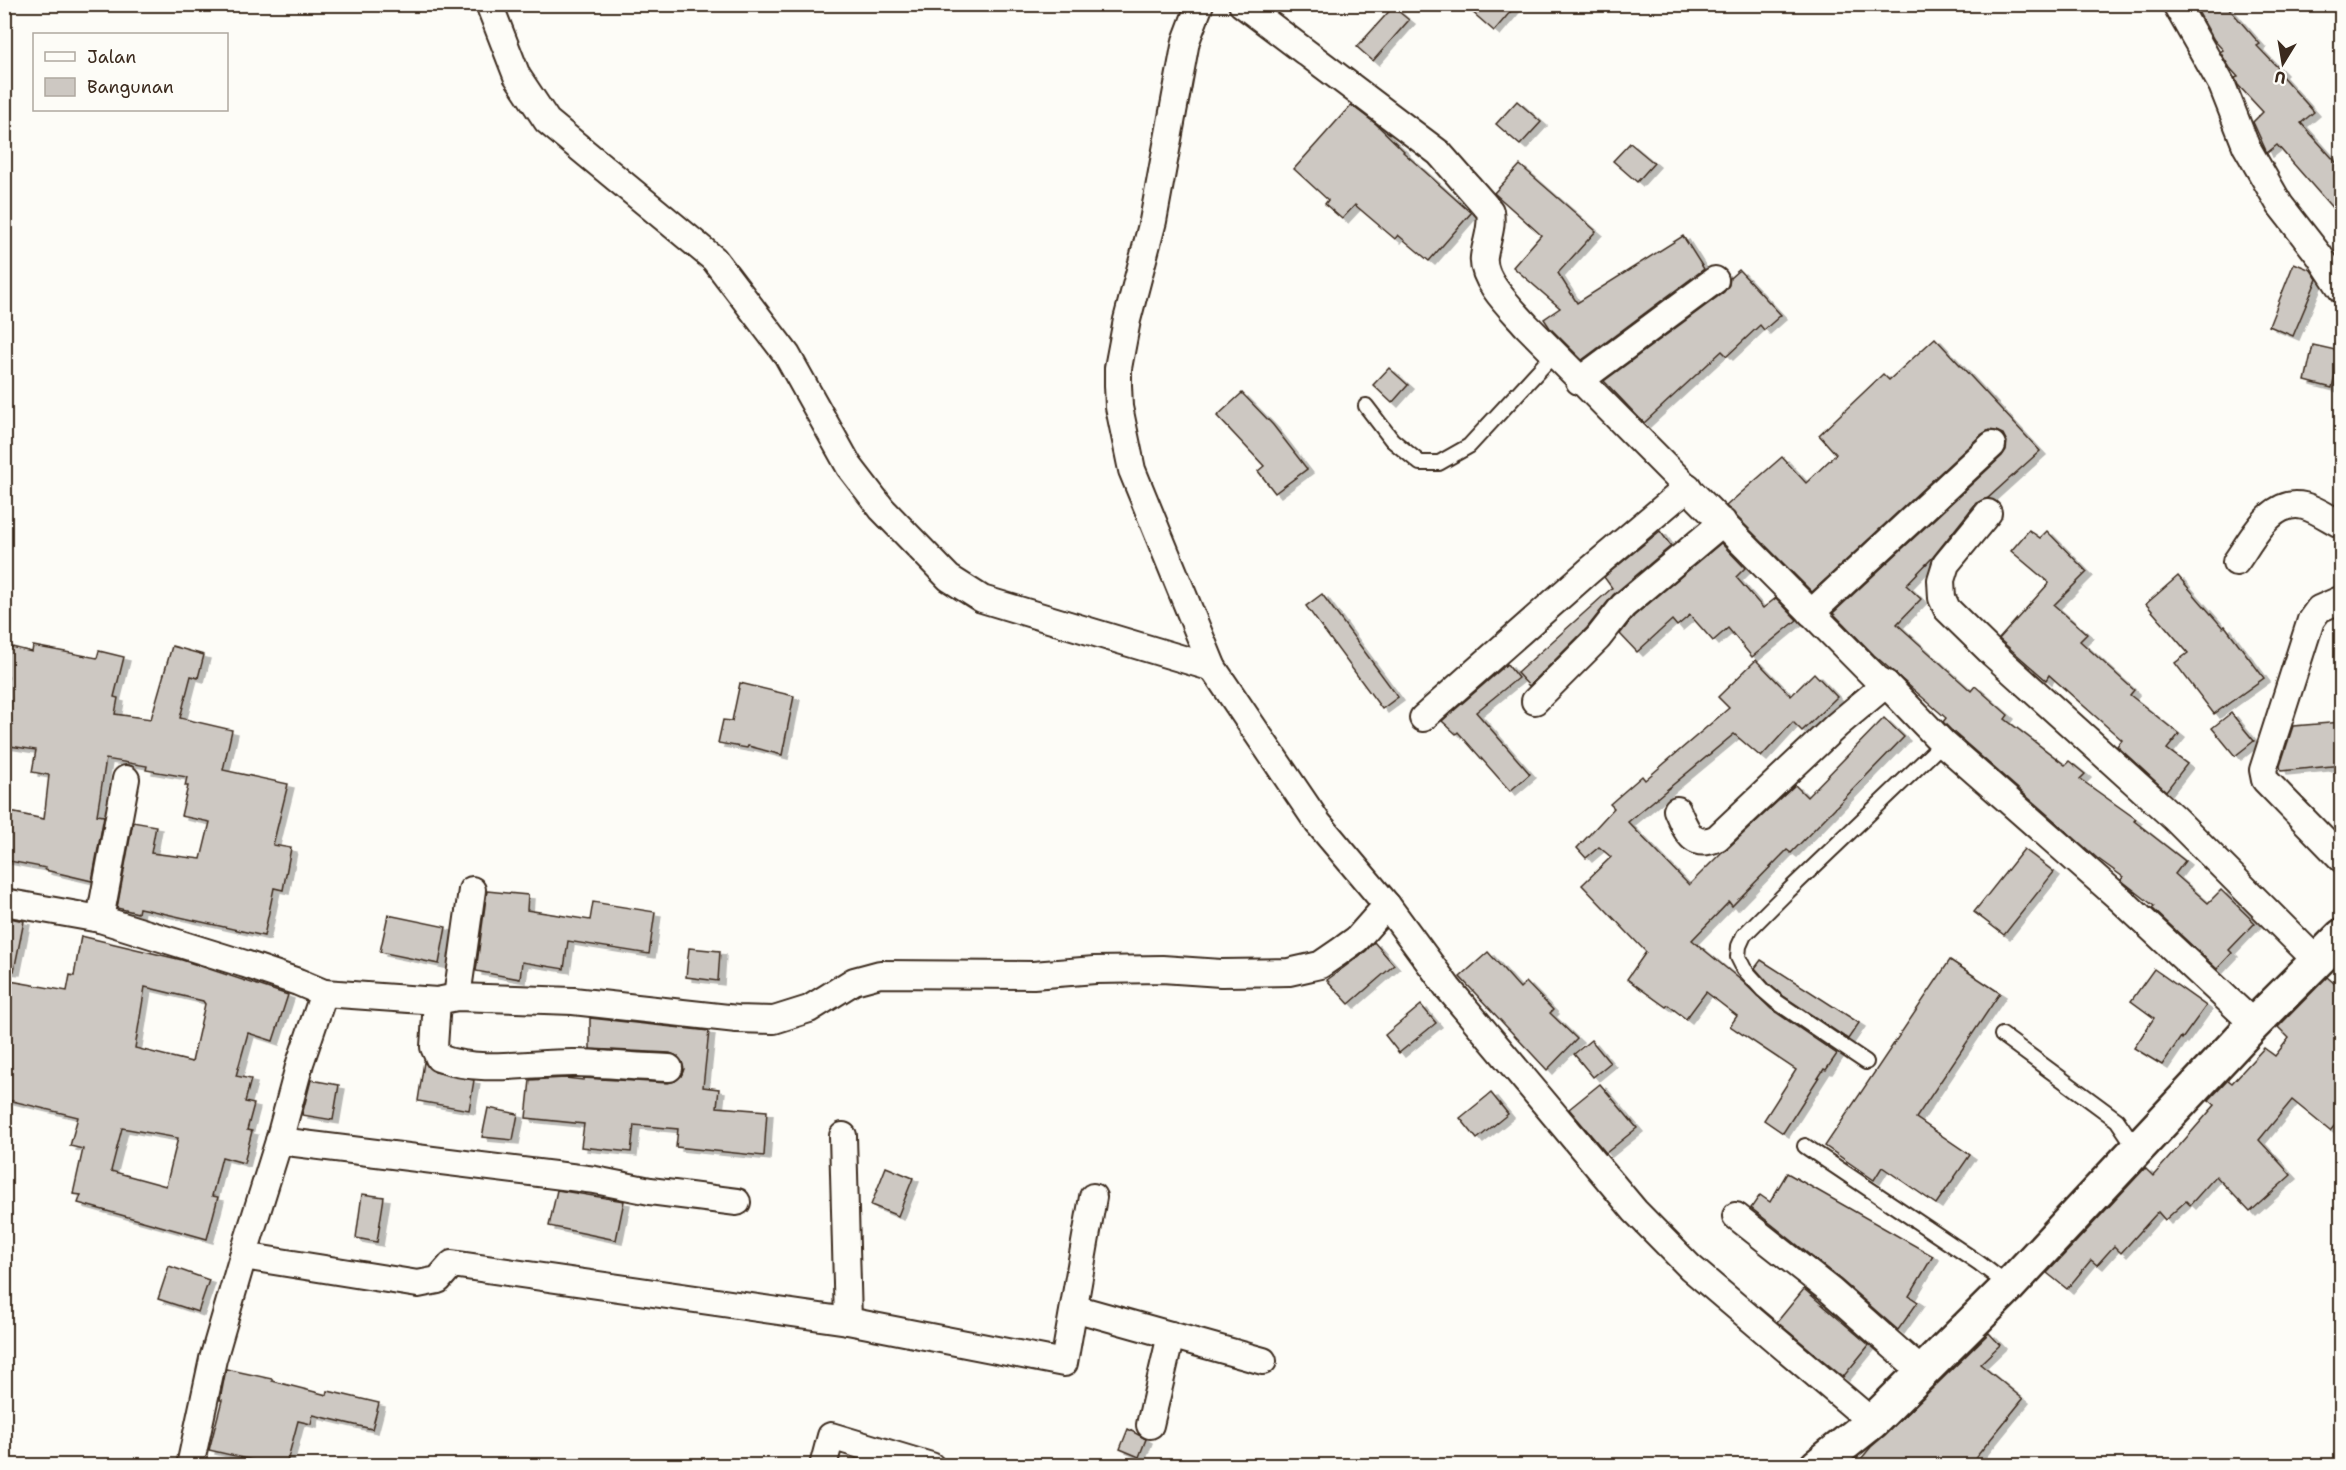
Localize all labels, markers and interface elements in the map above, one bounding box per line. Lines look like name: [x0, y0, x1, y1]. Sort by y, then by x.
legend: [33, 33, 228, 111]
north arrow: [2253, 33, 2313, 93]
text: Jalan: [87, 45, 136, 69]
text: U: [2273, 66, 2288, 89]
text: Bangunan: [87, 75, 174, 99]

